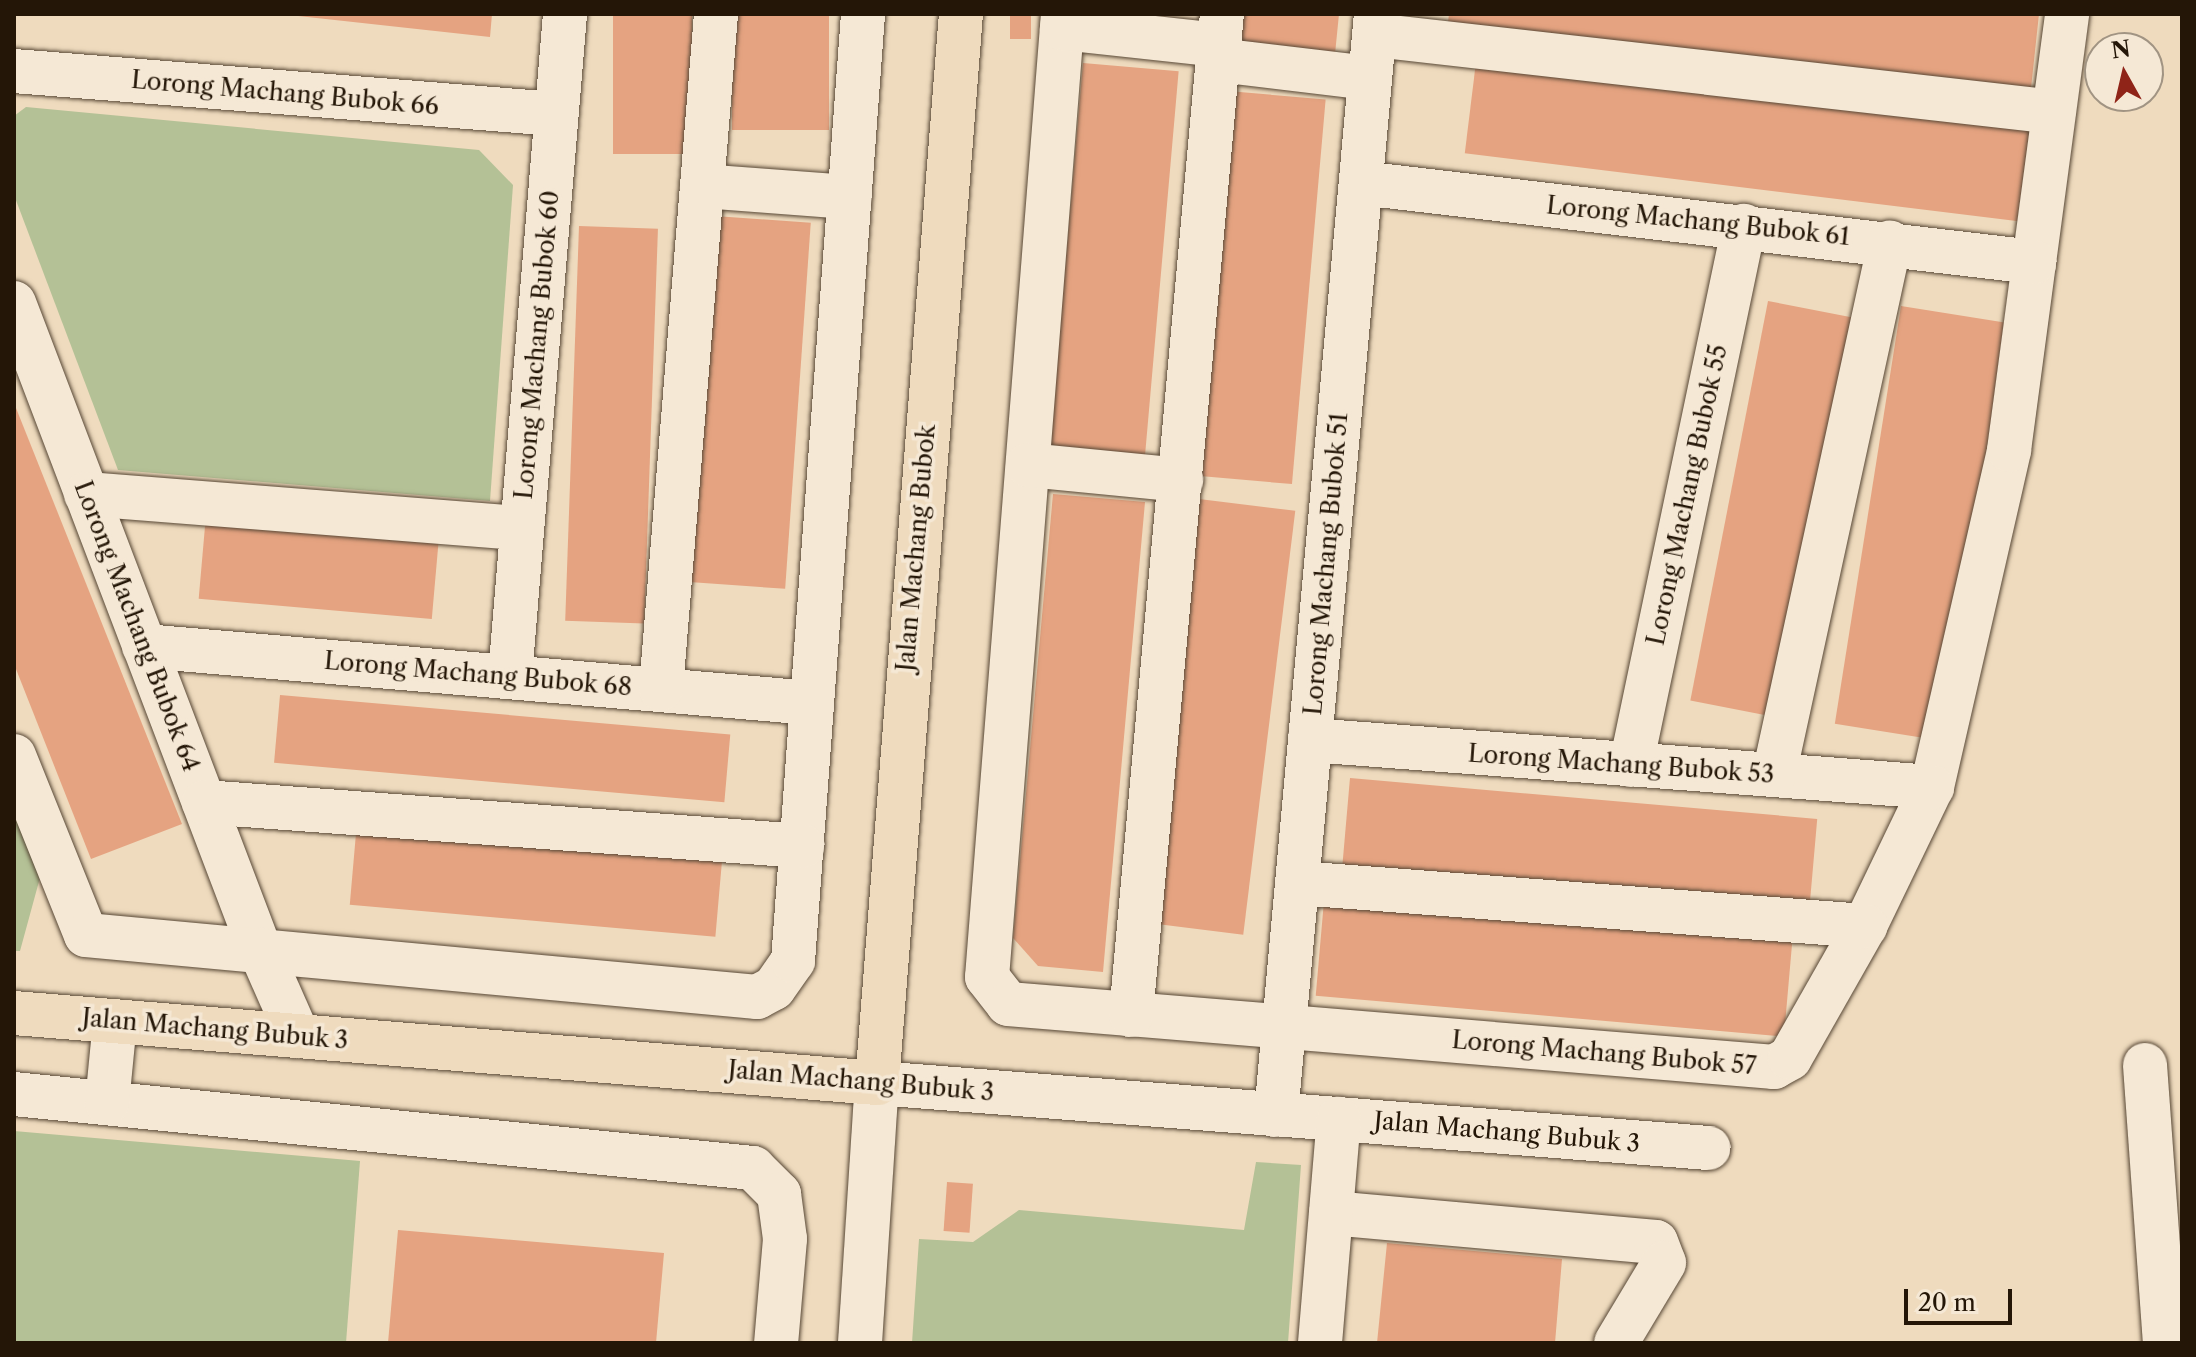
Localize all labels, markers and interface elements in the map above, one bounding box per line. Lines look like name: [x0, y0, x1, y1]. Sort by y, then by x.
north arrow: [2084, 32, 2164, 112]
text: N: [2110, 35, 2132, 64]
street label: Lorong Machang Bubok 66: [130, 65, 440, 121]
street label: Lorong Machang Bubok 60: [509, 189, 565, 501]
street label: Lorong Machang Bubok 61: [1545, 191, 1851, 251]
street label: Lorong Machang Bubok 55: [1641, 342, 1733, 648]
street label: Lorong Machang Bubok 51: [1298, 411, 1354, 717]
street label: Jalan Machang Bubok: [891, 423, 941, 673]
street label: Lorong Machang Bubok 64: [68, 477, 206, 775]
street label: Lorong Machang Bubok 68: [323, 646, 633, 702]
street label: Lorong Machang Bubok 53: [1467, 739, 1775, 789]
street label: Jalan Machang Bubuk 3: [81, 1003, 349, 1055]
street label: Lorong Machang Bubok 57: [1450, 1025, 1758, 1081]
street label: Jalan Machang Bubuk 3: [727, 1055, 995, 1107]
street label: Jalan Machang Bubuk 3: [1373, 1106, 1641, 1158]
scale bar: [1908, 1273, 2016, 1323]
text: 20 m: [1918, 1288, 1976, 1317]

